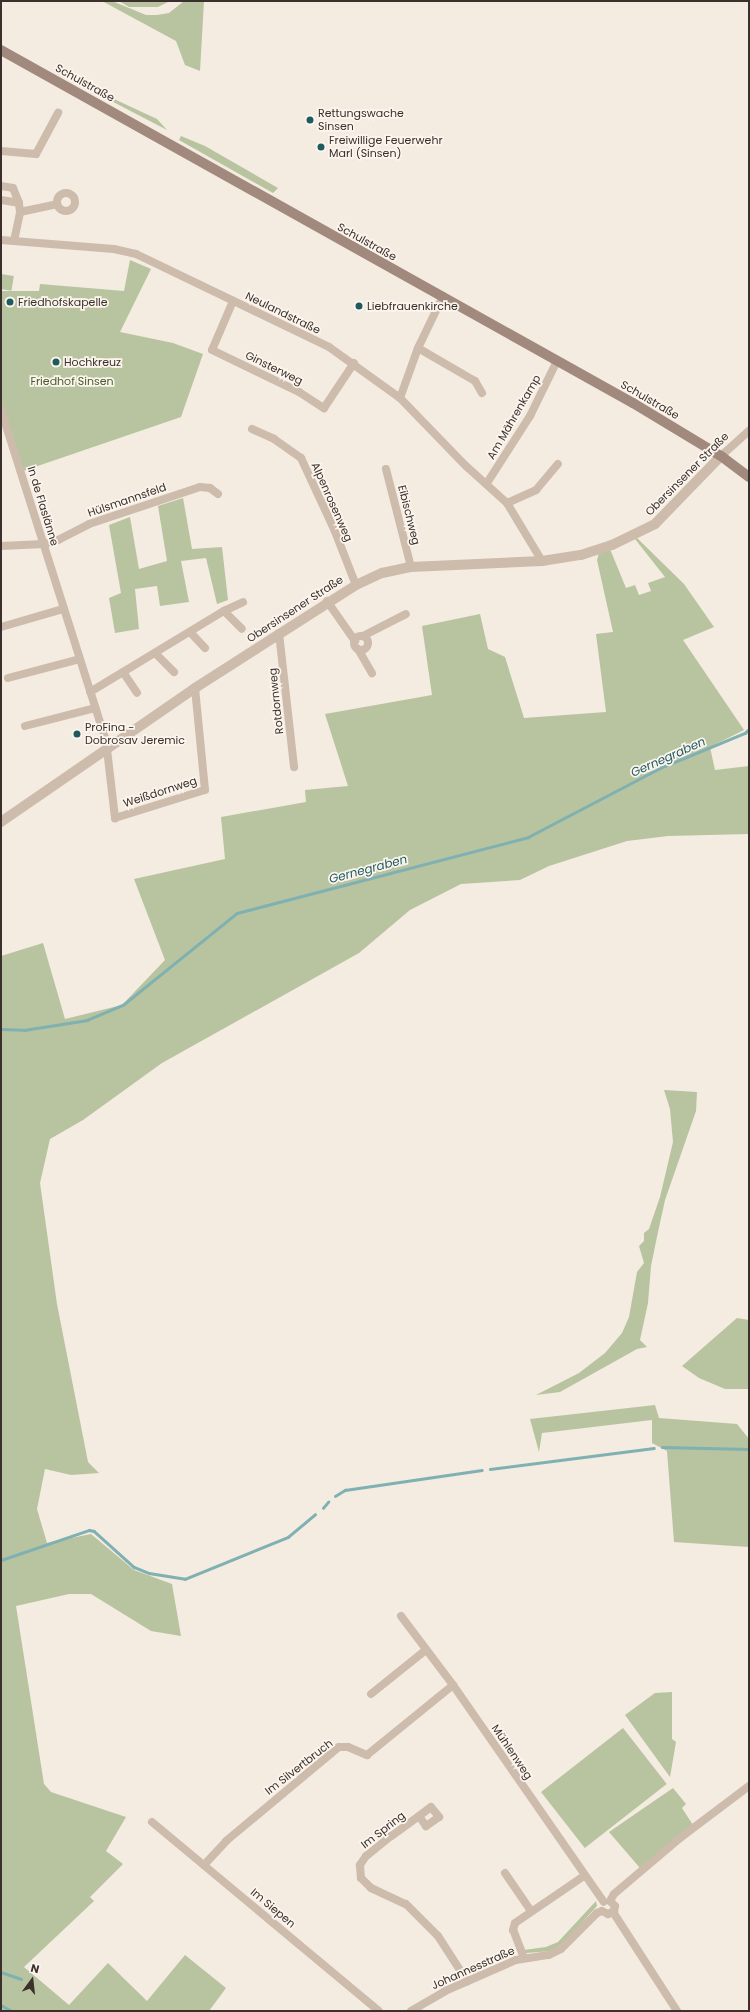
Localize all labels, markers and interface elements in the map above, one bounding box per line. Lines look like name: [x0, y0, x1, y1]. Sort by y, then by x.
street label: Schulstraße: [53, 61, 117, 105]
place label: Rettungswache Sinsen: [318, 107, 404, 133]
marker: Rettungswache Sinsen: [305, 115, 315, 125]
place label: Freiwillige Feuerwehr Marl (Sinsen): [329, 134, 443, 160]
marker: Freiwillige Feuerwehr Marl (Sinsen): [316, 142, 326, 152]
street label: Schulstraße: [335, 220, 399, 264]
street label: Neulandstraße: [243, 289, 323, 337]
place label: Friedhofskapelle: [18, 295, 108, 309]
marker: Friedhofskapelle: [5, 297, 15, 307]
place label: Liebfrauenkirche: [367, 299, 458, 313]
marker: Liebfrauenkirche: [354, 301, 364, 311]
street label: Ginsterweg: [243, 348, 305, 388]
place label: Hochkreuz: [64, 355, 121, 369]
marker: Hochkreuz: [51, 357, 61, 367]
street label: Am Mährenkamp: [484, 372, 544, 462]
park label: Friedhof Sinsen: [30, 374, 114, 388]
street label: Schulstraße: [618, 378, 682, 422]
street label: Obersinsener Straße: [643, 430, 731, 518]
street label: Alpenrosenweg: [309, 460, 355, 544]
street label: In de Flaslänne: [25, 465, 61, 547]
street label: Hülsmannsfeld: [86, 480, 168, 520]
street label: Eibischweg: [395, 484, 423, 546]
street label: Obersinsener Straße: [244, 573, 346, 645]
street label: Rotdornweg: [266, 667, 286, 735]
place label: ProFina - Dobrosav Jeremic: [85, 721, 185, 747]
marker: ProFina - Dobrosav Jeremic: [72, 729, 82, 739]
water label: Gernegraben: [628, 734, 708, 780]
street label: Weißdornweg: [122, 774, 198, 810]
water label: Gernegraben: [327, 852, 409, 886]
street label: Mühlenweg: [489, 1722, 535, 1782]
street label: Im Silvertbruch: [263, 1736, 335, 1798]
street label: Im Spring: [358, 1809, 408, 1851]
street label: Im Siepen: [248, 1886, 298, 1930]
street label: Johannesstraße: [429, 1944, 517, 1992]
north arrow: [12, 1960, 52, 2000]
text: N: [29, 1960, 41, 1977]

